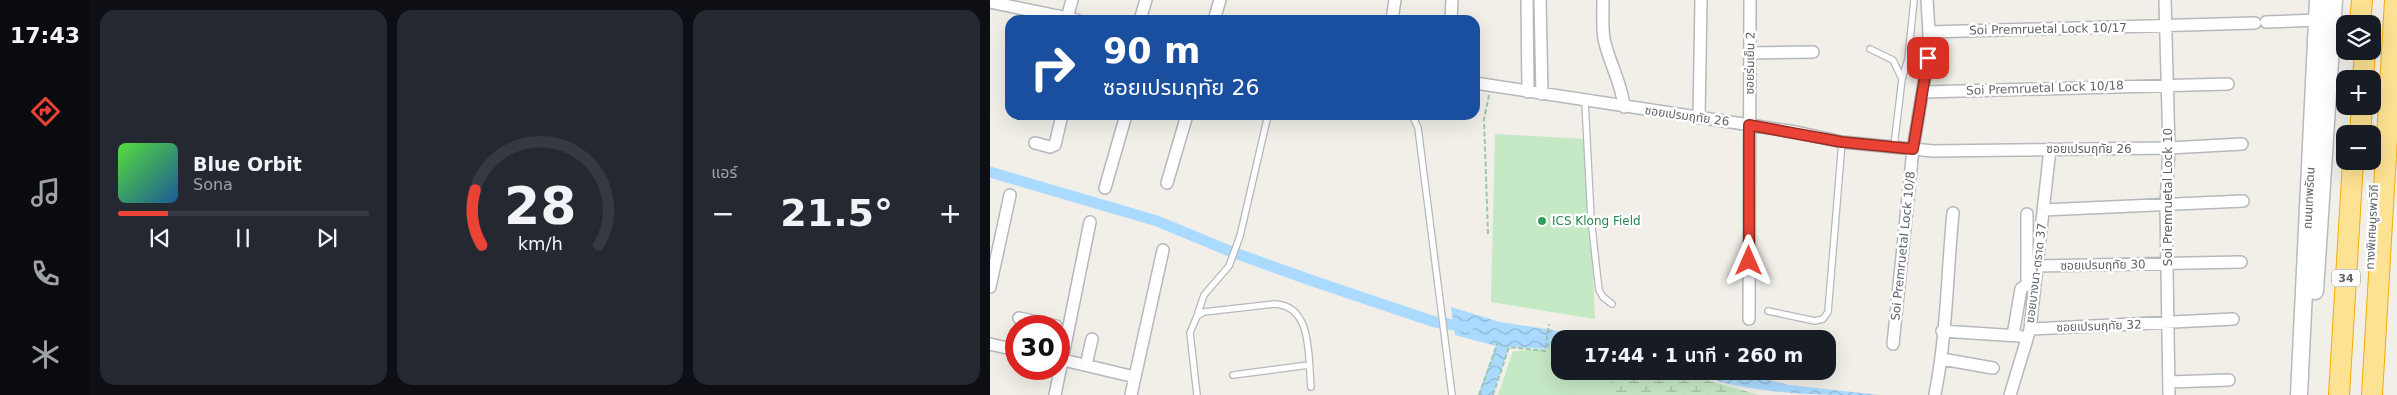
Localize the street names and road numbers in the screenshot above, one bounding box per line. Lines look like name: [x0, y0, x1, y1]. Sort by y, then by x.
street label: Soi Premruetal Lock 10/17: [1969, 21, 2127, 37]
street label: ซอยร่มเย็น 2: [1742, 31, 1758, 95]
street label: Soi Premruetal Lock 10/18: [1966, 78, 2124, 98]
street label: ซอยเปรมฤทัย 26: [1644, 103, 1730, 129]
street label: Soi Premruetal Lock 10: [2161, 128, 2175, 266]
street label: ซอยเปรมฤทัย 26: [2046, 142, 2132, 156]
street label: ถนนเทพรัตน: [2300, 167, 2318, 229]
street label: Soi Premruetal Lock 10/8: [1888, 171, 1918, 321]
street label: ทางพิเศษบูรพาวิถี: [2363, 184, 2381, 270]
street label: ซอยบางนา-ตราด 37: [2023, 222, 2049, 324]
street label: ซอยเปรมฤทัย 30: [2060, 257, 2146, 273]
road number: 34: [2332, 270, 2360, 286]
street label: ซอยเปรมฤทัย 32: [2056, 318, 2142, 334]

